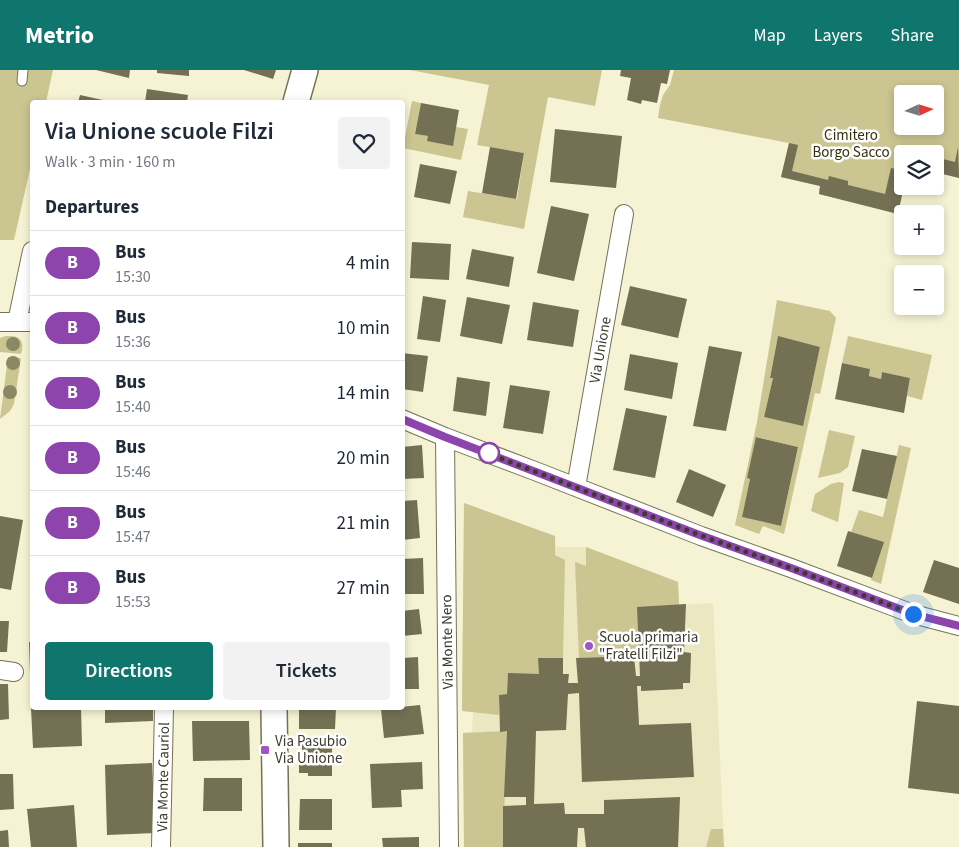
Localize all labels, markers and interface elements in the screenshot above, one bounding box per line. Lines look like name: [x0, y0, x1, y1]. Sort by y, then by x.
text: Metrio: [25, 18, 94, 53]
text: Map: [754, 23, 786, 48]
text: Layers: [814, 23, 863, 48]
text: Share: [891, 23, 934, 48]
north arrow: [894, 85, 944, 135]
map controls: [894, 85, 944, 315]
text: Via Unione scuole Filzi: [45, 114, 274, 149]
button: heart: [338, 117, 390, 169]
park label: Cimitero Borgo Sacco: [812, 125, 890, 163]
button: layers: [894, 145, 944, 195]
text: Walk · 3 min · 160 m: [45, 151, 176, 173]
text: Departures: [45, 194, 139, 221]
button: +: [894, 205, 944, 255]
text: Bus: [115, 239, 146, 266]
text: B: [67, 250, 78, 275]
text: 4 min: [346, 250, 390, 277]
button: −: [894, 265, 944, 315]
text: 15:30: [115, 266, 151, 288]
text: Bus: [115, 304, 146, 331]
text: B: [67, 315, 78, 340]
text: 10 min: [336, 315, 390, 342]
street label: Via Unione: [584, 315, 617, 385]
text: 15:36: [115, 331, 151, 353]
text: Bus: [115, 369, 146, 396]
text: B: [67, 380, 78, 405]
text: 14 min: [336, 380, 390, 407]
text: 15:40: [115, 396, 151, 418]
text: Bus: [115, 434, 146, 461]
unlabelled marker: [478, 442, 500, 464]
text: B: [67, 445, 78, 470]
text: 20 min: [336, 445, 390, 472]
text: 15:46: [115, 461, 151, 483]
text: Bus: [115, 499, 146, 526]
text: B: [67, 510, 78, 535]
text: 21 min: [336, 510, 390, 537]
text: 15:47: [115, 526, 151, 548]
text: Bus: [115, 564, 146, 591]
text: B: [67, 575, 78, 600]
text: 27 min: [336, 575, 390, 602]
text: 15:53: [115, 591, 151, 613]
street label: Via Monte Nero: [436, 594, 459, 690]
your location: [901, 602, 926, 627]
place label: Scuola primaria "Fratelli Filzi": [599, 627, 698, 665]
marker: Scuola primaria "Fratelli Filzi": [583, 640, 595, 652]
button: Directions: [45, 642, 213, 700]
button: Tickets: [223, 642, 390, 700]
street label: Via Monte Cauriol: [152, 722, 175, 832]
place label: Via Pasubio Via Unione: [275, 731, 347, 769]
marker: Via Pasubio Via Unione: [259, 744, 271, 756]

